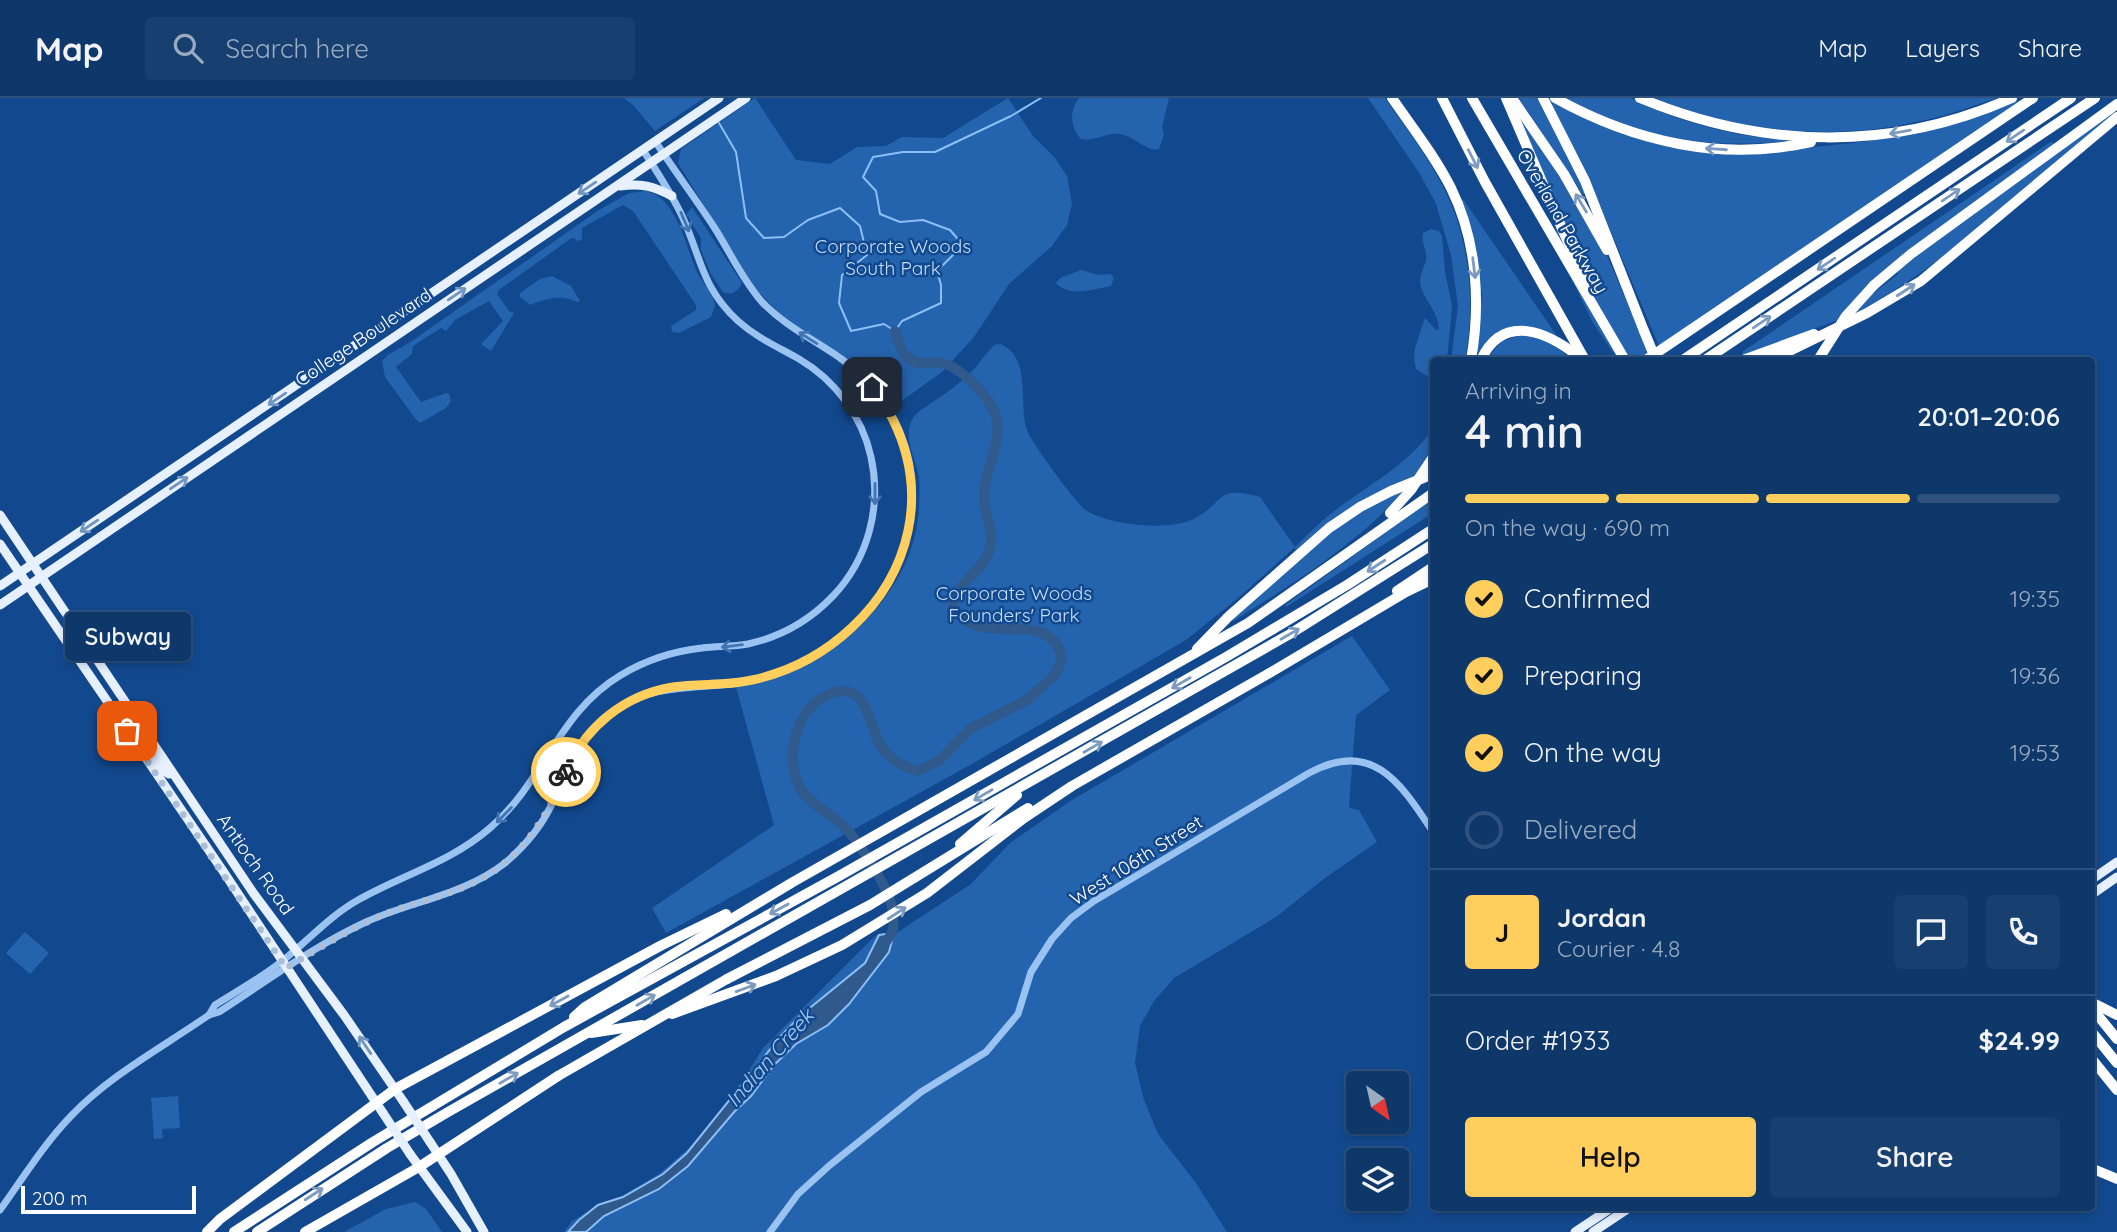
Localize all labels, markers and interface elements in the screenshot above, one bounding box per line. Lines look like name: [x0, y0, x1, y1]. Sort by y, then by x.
search box: [145, 17, 635, 80]
text: Map: [35, 28, 103, 69]
icon: search: [169, 29, 207, 67]
text: Search here: [225, 32, 369, 65]
text: Map: [1818, 33, 1867, 63]
text: Layers: [1905, 33, 1980, 63]
text: Share: [2018, 33, 2082, 63]
one-way arrow: [1889, 126, 1912, 139]
one-way arrow: [2005, 129, 2025, 143]
one-way arrow: [1705, 142, 1728, 155]
street label: Overland Parkway: [1512, 144, 1614, 298]
one-way arrow: [1467, 148, 1481, 169]
one-way arrow: [577, 181, 597, 195]
one-way arrow: [1940, 188, 1960, 202]
one-way arrow: [1574, 193, 1588, 213]
one-way arrow: [679, 211, 692, 232]
park label: Corporate Woods South Park: [815, 234, 971, 280]
one-way arrow: [1467, 256, 1480, 279]
one-way arrow: [1817, 256, 1836, 271]
street label: College Boulevard: [290, 282, 436, 392]
one-way arrow: [1896, 283, 1916, 297]
one-way arrow: [447, 287, 466, 301]
one-way arrow: [1752, 315, 1771, 330]
one-way arrow: [799, 331, 819, 345]
pin: [842, 357, 902, 417]
icon: home: [853, 368, 891, 406]
text: Arriving in: [1465, 376, 1572, 405]
one-way arrow: [268, 391, 287, 406]
text: 20:01–20:06: [1917, 400, 2060, 433]
text: 4 min: [1465, 402, 1584, 460]
one-way arrow: [169, 476, 188, 490]
one-way arrow: [868, 482, 882, 505]
text: On the way · 690 m: [1465, 513, 1670, 542]
one-way arrow: [79, 519, 99, 533]
one-way arrow: [1367, 559, 1386, 574]
icon: check: [1465, 580, 1503, 618]
park label: Corporate Woods Founders' Park: [936, 581, 1092, 627]
text: Confirmed: [1524, 582, 1651, 615]
text: 19:35: [2010, 584, 2060, 613]
callout: Subway: [64, 612, 190, 661]
text: Subway: [85, 622, 171, 651]
one-way arrow: [1280, 627, 1300, 641]
one-way arrow: [722, 639, 744, 652]
icon: check: [1465, 657, 1503, 695]
text: Preparing: [1524, 659, 1642, 692]
text: 19:36: [2010, 661, 2060, 690]
one-way arrow: [1171, 676, 1191, 690]
pin: [97, 701, 157, 761]
icon: bag: [108, 712, 146, 750]
icon: check: [1465, 734, 1503, 772]
text: On the way: [1524, 736, 1662, 769]
courier: [531, 737, 601, 807]
text: 19:53: [2010, 738, 2060, 767]
one-way arrow: [1082, 740, 1103, 753]
icon: bike: [547, 753, 585, 791]
one-way arrow: [973, 788, 993, 802]
one-way arrow: [496, 806, 513, 823]
street label: Antioch Road: [212, 809, 300, 919]
street label: West 106th Street: [1065, 809, 1207, 911]
text: Delivered: [1524, 813, 1637, 846]
button: chat: [1894, 895, 1968, 969]
button: phone: [1986, 895, 2060, 969]
text: Jordan: [1557, 901, 1646, 934]
one-way arrow: [770, 902, 790, 916]
one-way arrow: [886, 905, 906, 919]
text: J: [1495, 916, 1509, 949]
text: Courier · 4.8: [1557, 934, 1680, 963]
one-way arrow: [734, 980, 756, 993]
one-way arrow: [636, 993, 656, 1007]
one-way arrow: [549, 995, 570, 1008]
water label: Indian Creek: [720, 1002, 820, 1112]
text: Order #1933: [1465, 1024, 1610, 1057]
text: $24.99: [1978, 1024, 2060, 1057]
one-way arrow: [358, 1036, 372, 1055]
one-way arrow: [498, 1071, 519, 1084]
north arrow: [1346, 1071, 1409, 1134]
map controls: [1346, 1071, 1409, 1211]
button: Help: [1465, 1117, 1756, 1197]
button: Share: [1770, 1117, 2060, 1197]
button: layers: [1346, 1148, 1409, 1211]
scale bar: [21, 1183, 196, 1215]
text: 200 m: [32, 1186, 88, 1210]
one-way arrow: [304, 1187, 323, 1202]

